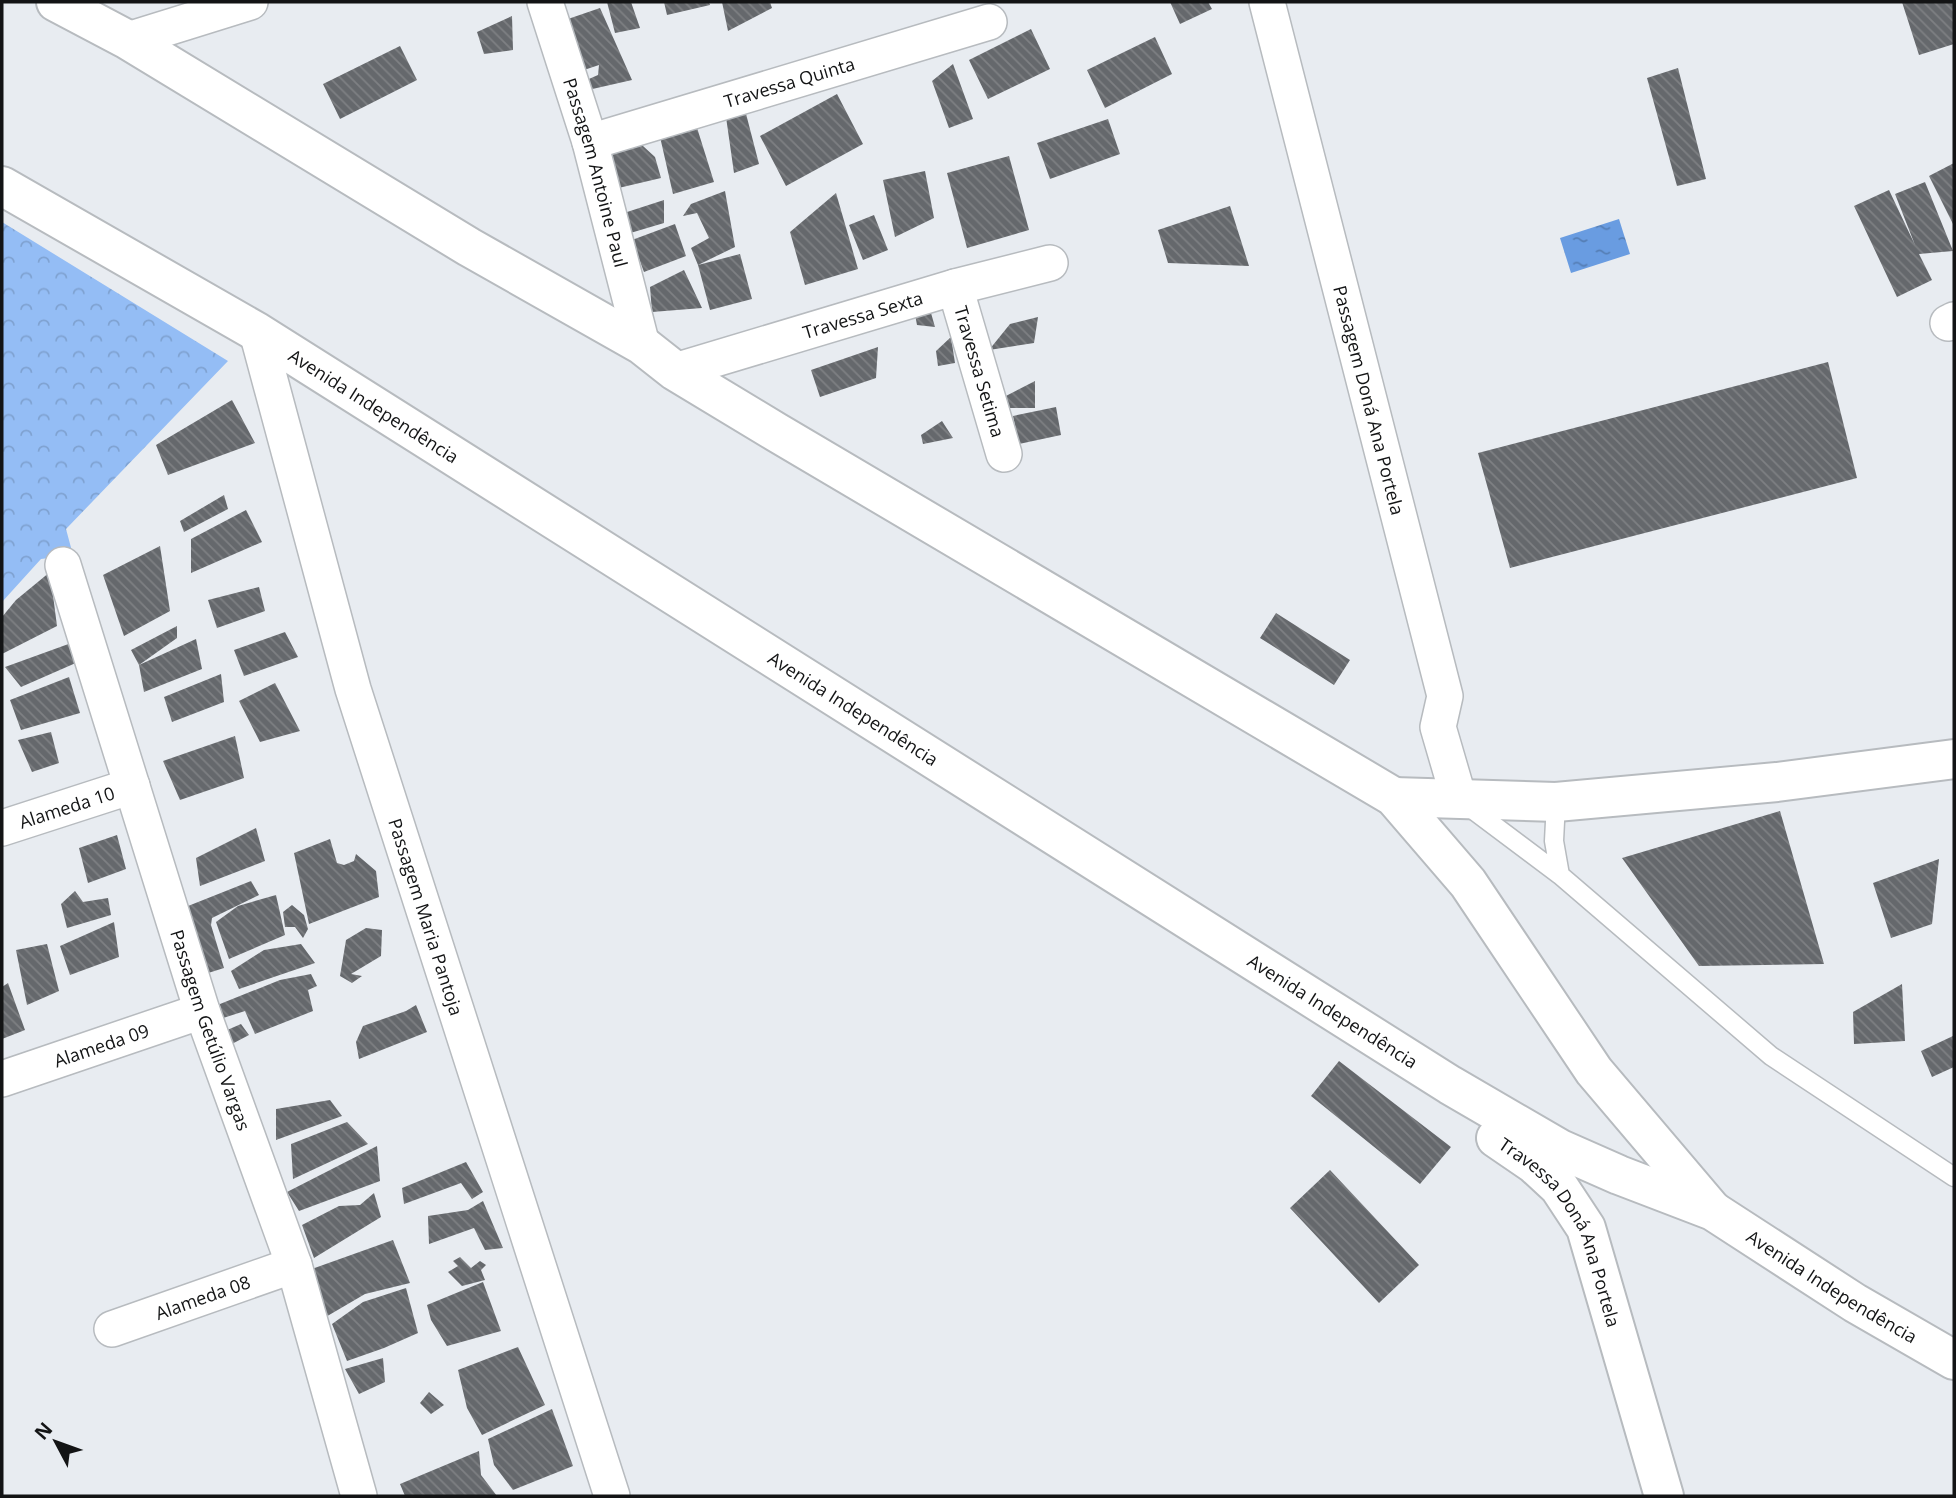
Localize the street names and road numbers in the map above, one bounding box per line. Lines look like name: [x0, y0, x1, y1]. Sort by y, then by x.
street label: Travessa Quinta: [721, 51, 857, 113]
street label: Passagem Antoine Paul: [558, 75, 634, 270]
street label: Passagem Doná Ana Portela: [1328, 283, 1410, 517]
street label: Travessa Sexta: [800, 285, 926, 344]
street label: Travessa Setima: [949, 303, 1010, 440]
street label: Avenida Independência: [284, 343, 463, 468]
street label: Avenida Independência: [764, 646, 943, 771]
street label: Alameda 10: [16, 780, 118, 834]
street label: Passagem Maria Pantoja: [383, 815, 469, 1019]
street label: Passagem Getúlio Vargas: [165, 927, 256, 1134]
street label: Avenida Independência: [1243, 948, 1422, 1074]
street label: Alameda 09: [51, 1018, 152, 1073]
street label: Travessa Doná Ana Portela: [1495, 1132, 1626, 1330]
street label: Avenida Independência: [1742, 1224, 1922, 1348]
street label: Alameda 08: [152, 1269, 253, 1325]

